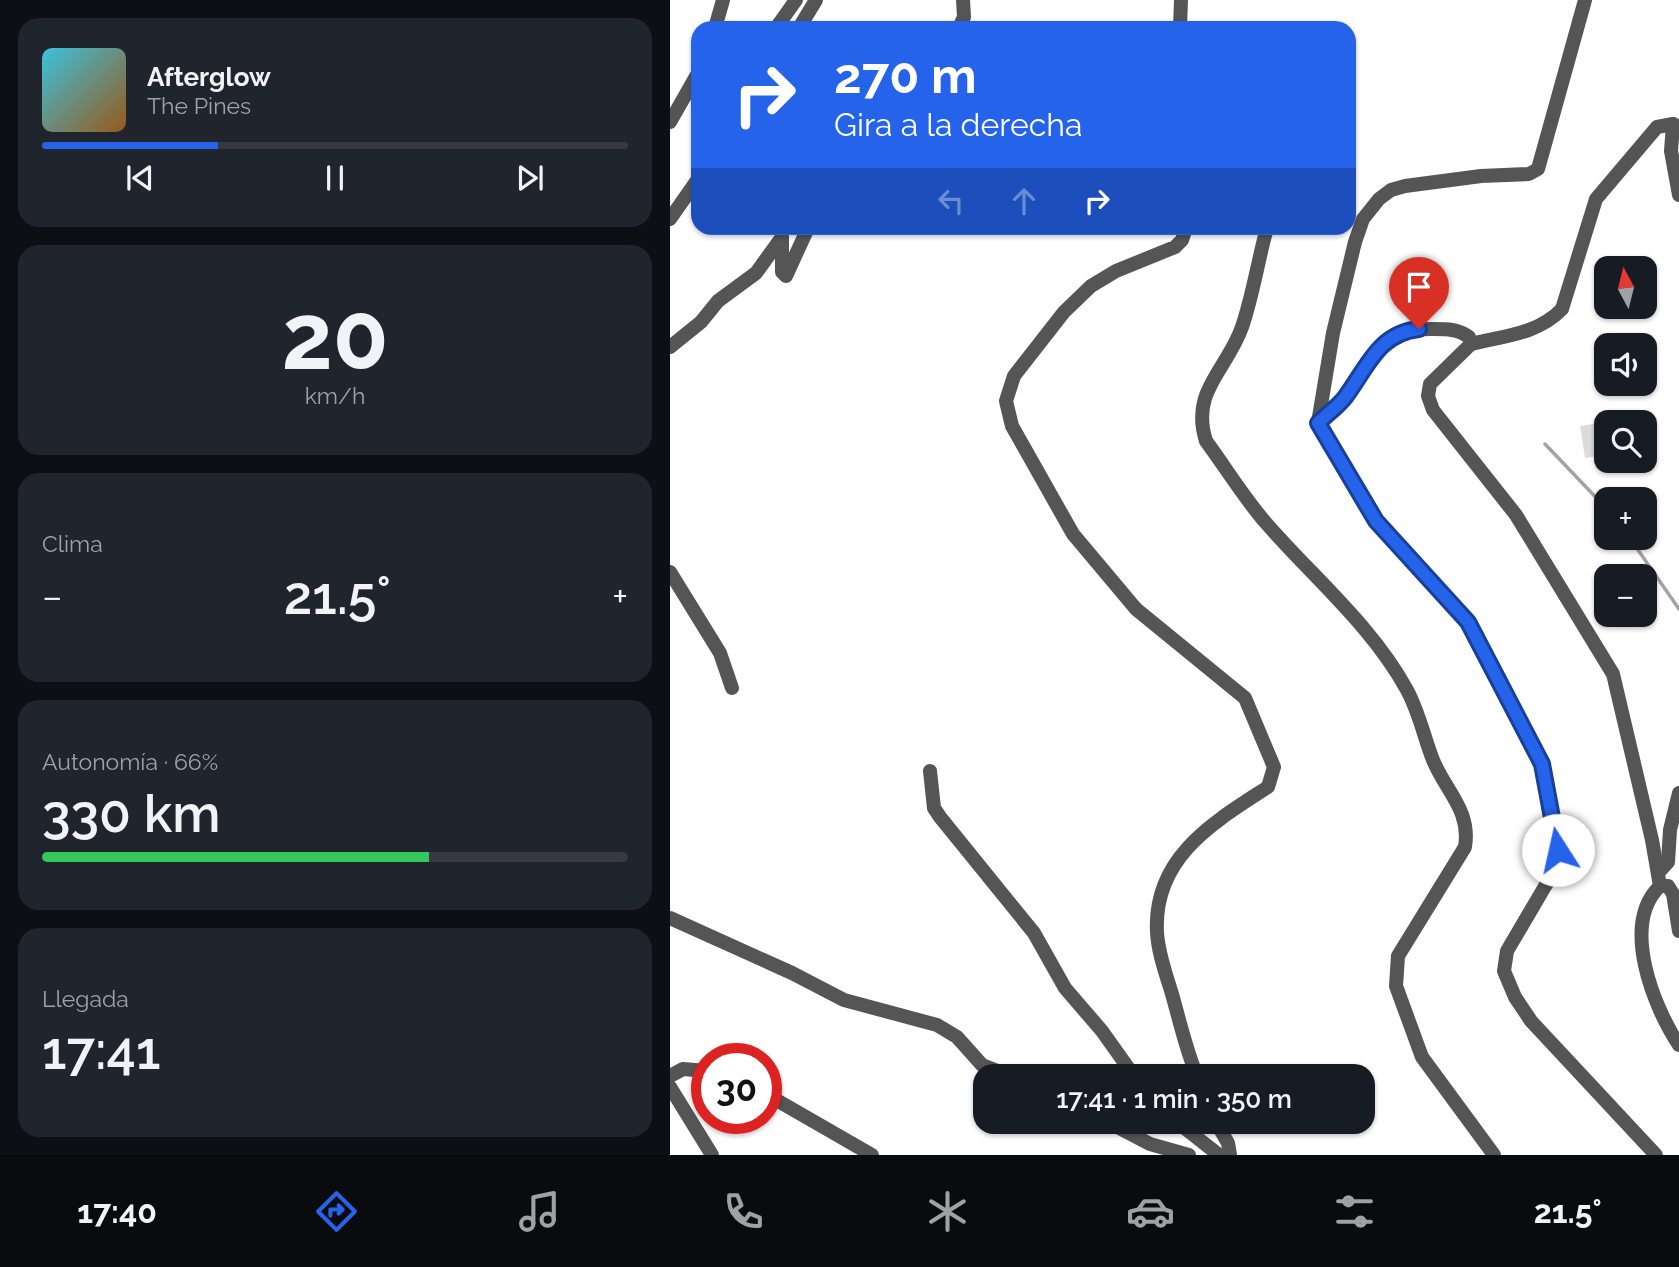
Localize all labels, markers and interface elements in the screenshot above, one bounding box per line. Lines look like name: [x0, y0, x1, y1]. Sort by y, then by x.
text: 270 m: [834, 47, 977, 104]
icon: right: [719, 49, 810, 140]
text: Afterglow: [147, 62, 271, 92]
text: The Pines: [147, 92, 251, 119]
text: Gira a la derecha: [834, 106, 1082, 143]
icon: previous: [121, 159, 159, 197]
icon: pause: [316, 159, 354, 197]
icon: next: [511, 159, 549, 197]
icon: left: [932, 182, 970, 220]
icon: ahead: [1005, 182, 1043, 220]
icon: right: [1078, 182, 1116, 220]
north arrow: [1594, 256, 1657, 318]
map controls: [1594, 256, 1657, 627]
pin: [1389, 257, 1449, 329]
icon: arrive: [1400, 268, 1438, 306]
text: 20: [281, 283, 389, 390]
button: sound: [1594, 333, 1657, 396]
text: km/h: [305, 382, 365, 409]
button: search: [1594, 410, 1657, 473]
button: +: [1594, 487, 1657, 550]
text: Clima: [42, 530, 103, 557]
button: −: [1594, 564, 1657, 627]
text: 21.5°: [284, 565, 391, 626]
text: −: [42, 574, 62, 619]
text: +: [612, 574, 628, 619]
text: Autonomía · 66%: [42, 748, 218, 775]
text: 330 km: [42, 783, 221, 844]
position arrow: [1521, 813, 1595, 887]
text: Llegada: [42, 985, 129, 1012]
text: 17:41: [42, 1020, 160, 1081]
speed limit sign: 30: [691, 1043, 782, 1134]
text: 17:41 · 1 min · 350 m: [1056, 1084, 1292, 1114]
icon: directions: [312, 1187, 361, 1236]
icon: music: [515, 1187, 564, 1236]
icon: phone: [719, 1187, 768, 1236]
icon: climate: [923, 1187, 972, 1236]
icon: car: [1126, 1187, 1175, 1236]
icon: filters: [1330, 1187, 1379, 1236]
text: 17:40: [77, 1193, 157, 1230]
text: 21.5°: [1534, 1193, 1602, 1230]

